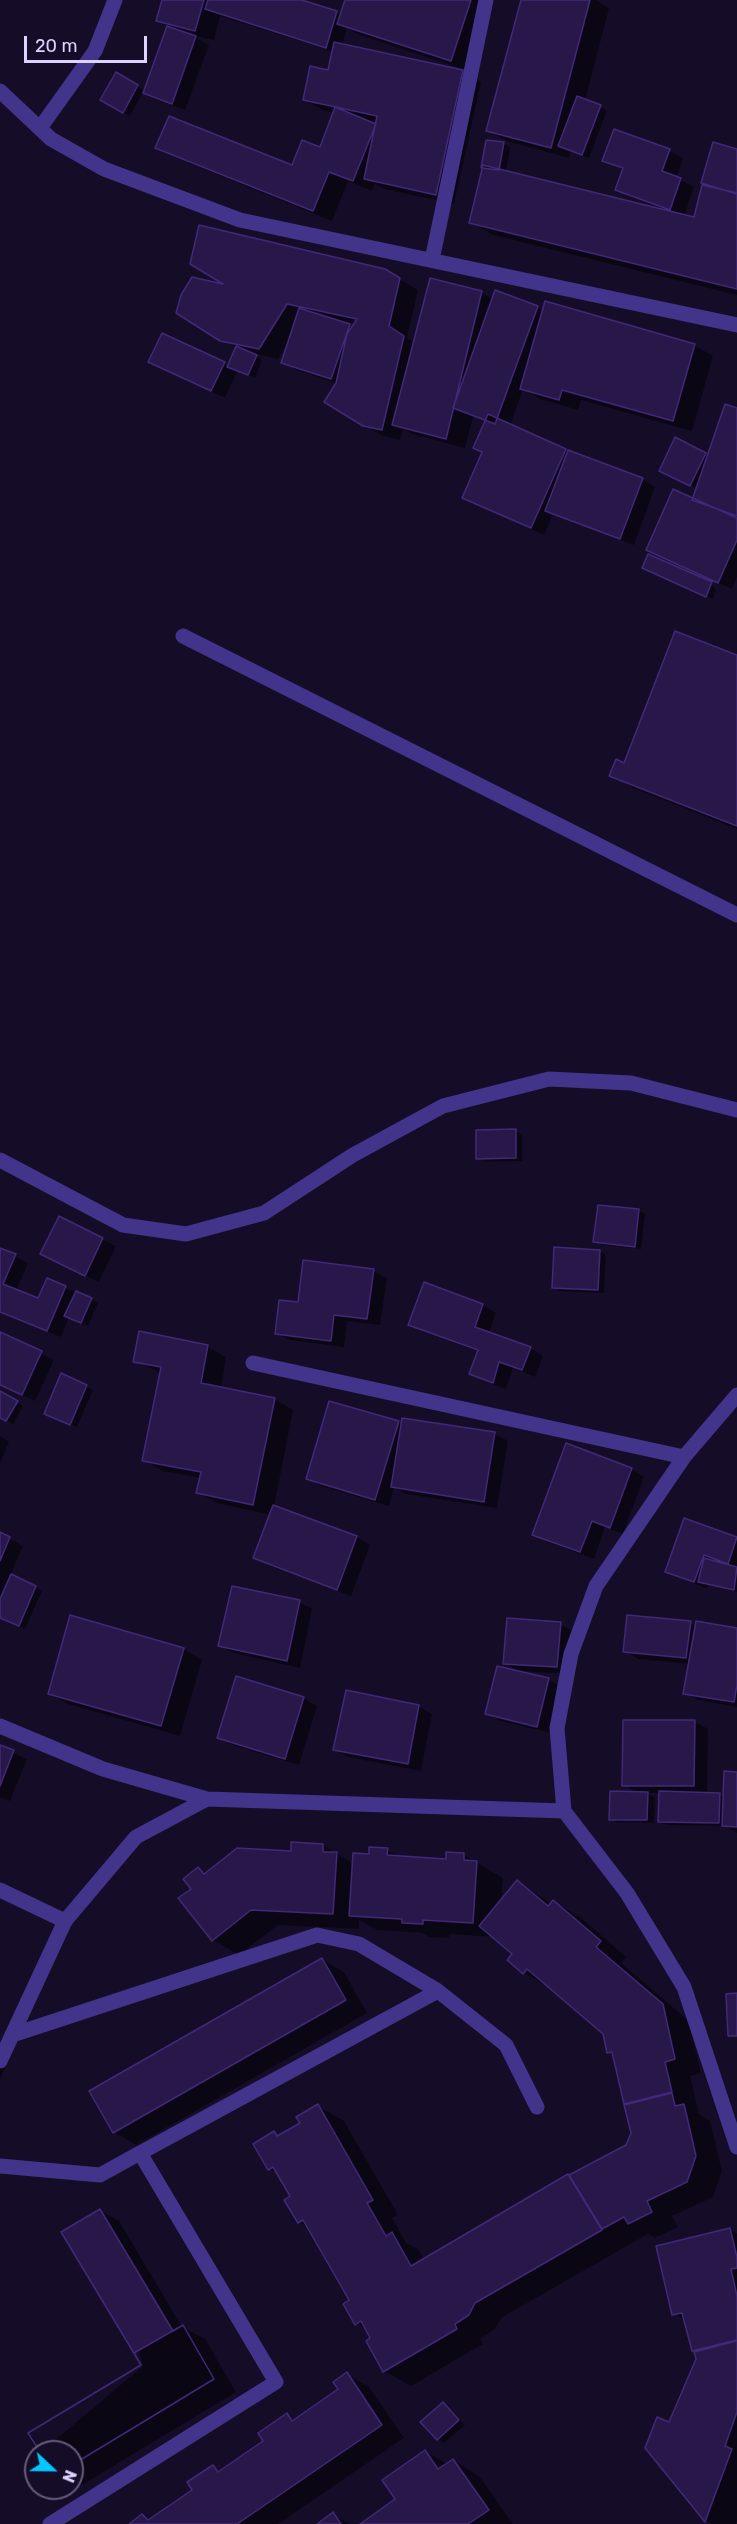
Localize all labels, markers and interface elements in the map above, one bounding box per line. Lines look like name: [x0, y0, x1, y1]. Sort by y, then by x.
scale bar: [27, 24, 150, 62]
text: 20 m: [35, 35, 77, 57]
north arrow: [24, 2440, 84, 2500]
text: N: [58, 2467, 80, 2485]

